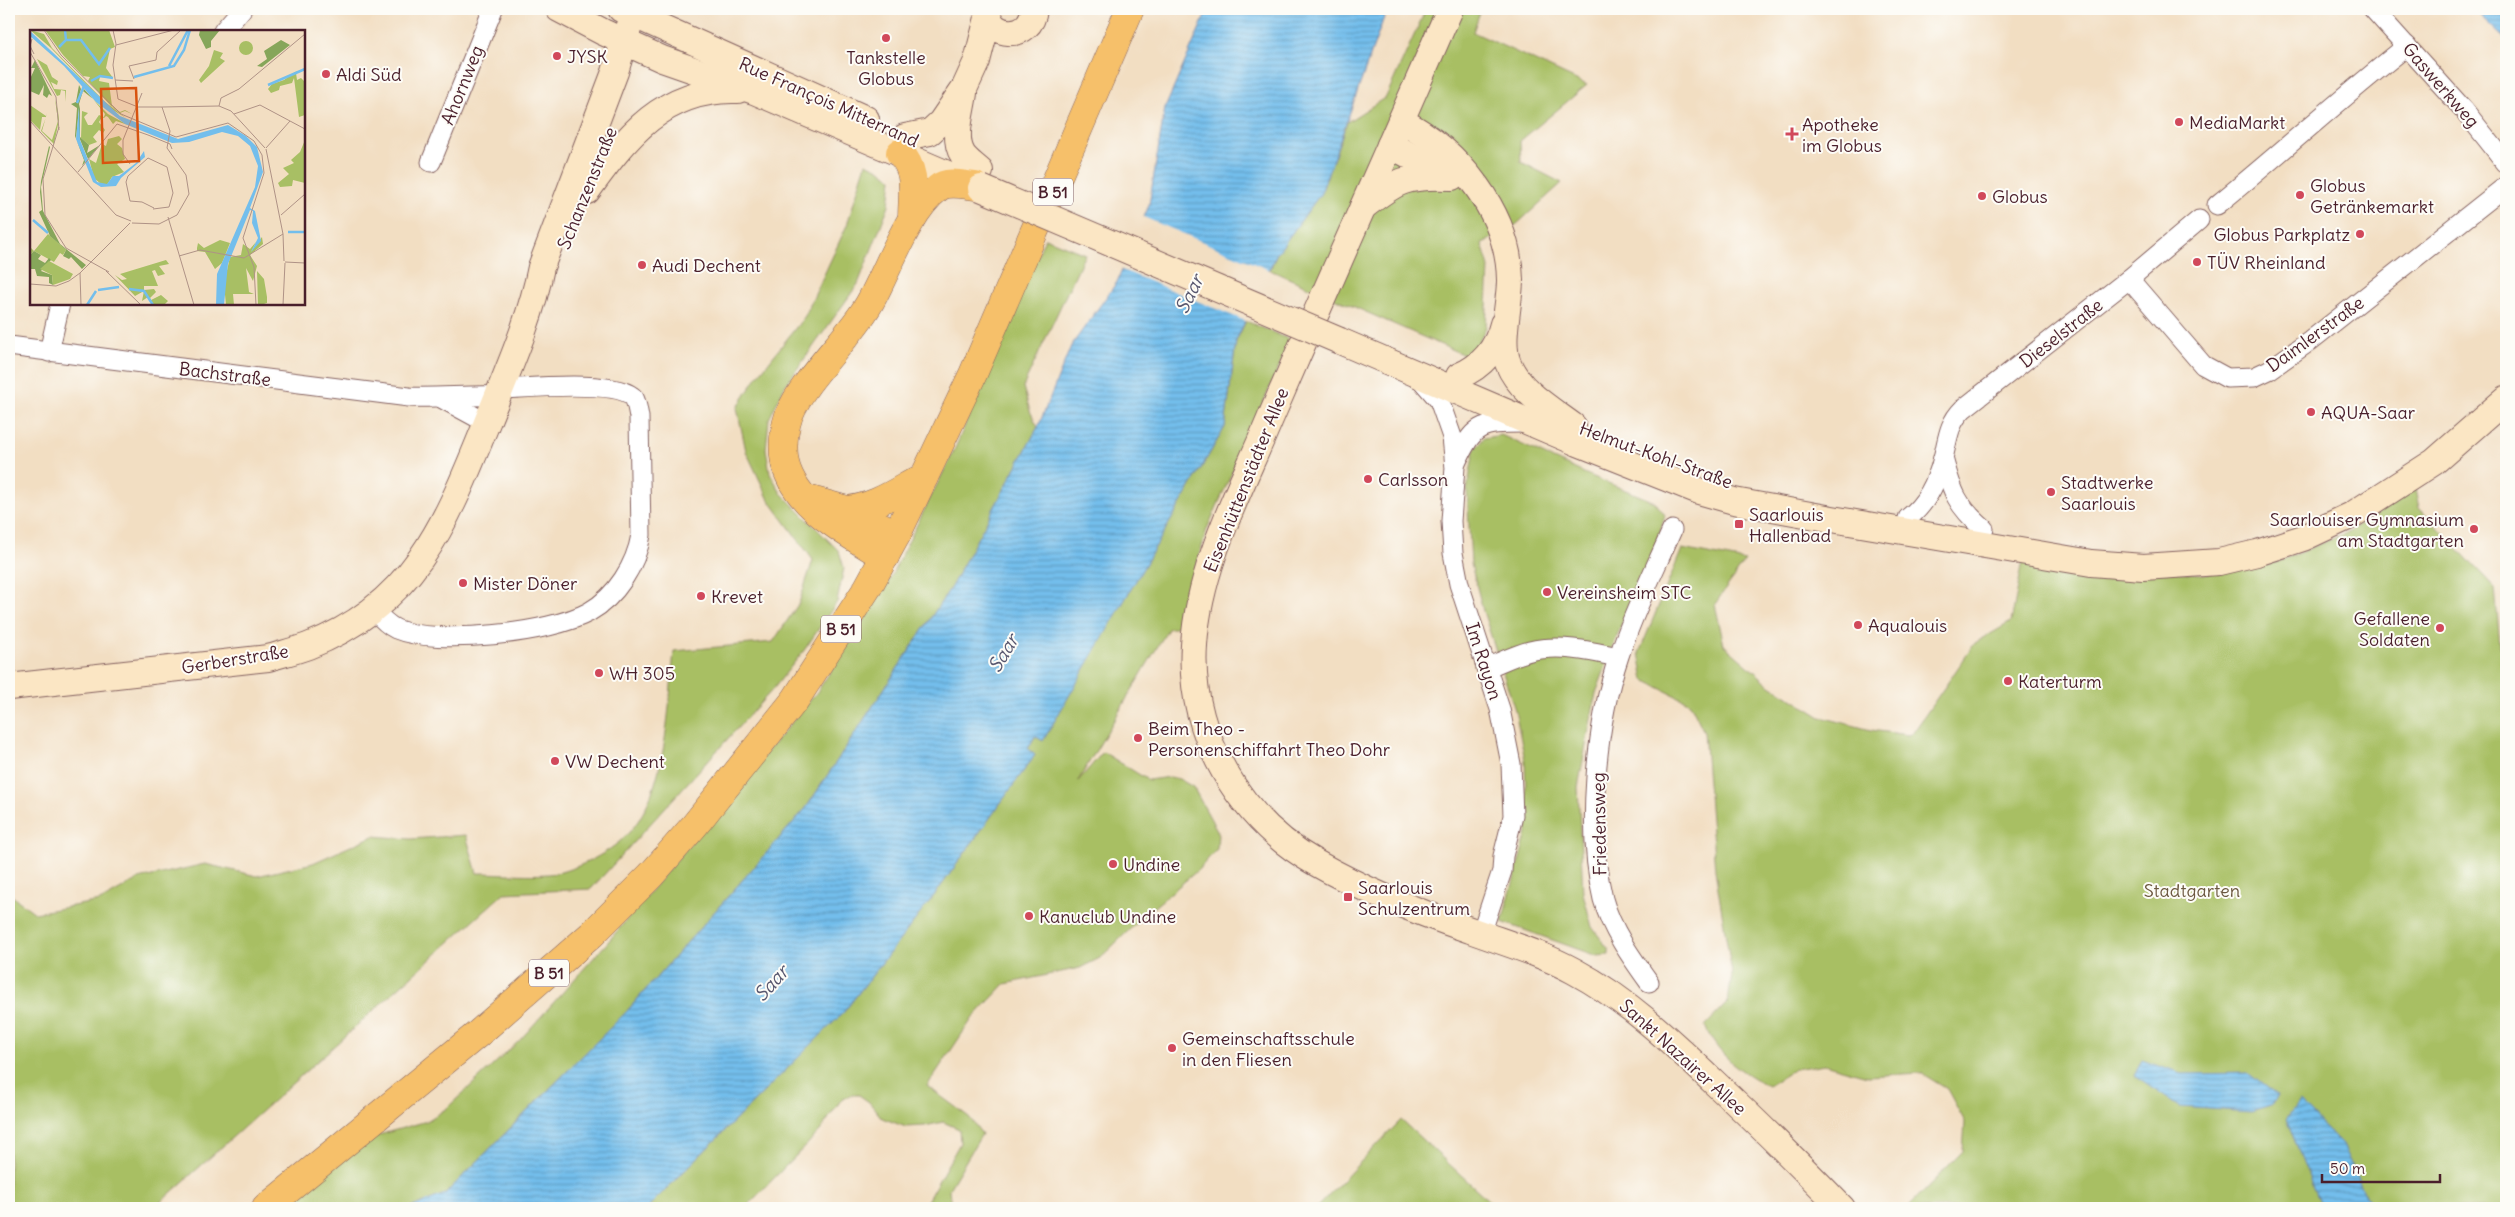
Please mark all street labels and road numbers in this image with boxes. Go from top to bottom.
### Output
street label: Gaswerkweg [2398,38,2484,132]
street label: Ahornweg [436,42,488,128]
street label: Rue François Mitterrand [735,52,923,152]
street label: Schanzenstraße [552,123,622,253]
road number: B 51 [1033,178,1073,206]
street label: Daimlerstraße [2262,291,2368,377]
street label: Dieselstraße [2015,293,2107,373]
street label: Bachstraße [178,357,272,391]
street label: Eisenhüttenstädter Allee [1198,384,1294,576]
street label: Helmut-Kohl-Straße [1576,417,1736,493]
road number: B 51 [821,616,861,642]
street label: Im Rayon [1461,619,1507,703]
street label: Gerberstraße [180,639,290,679]
street label: Friedensweg [1587,772,1611,876]
road number: B 51 [529,960,569,986]
street label: Sankt Nazairer Allee [1615,994,1751,1120]

